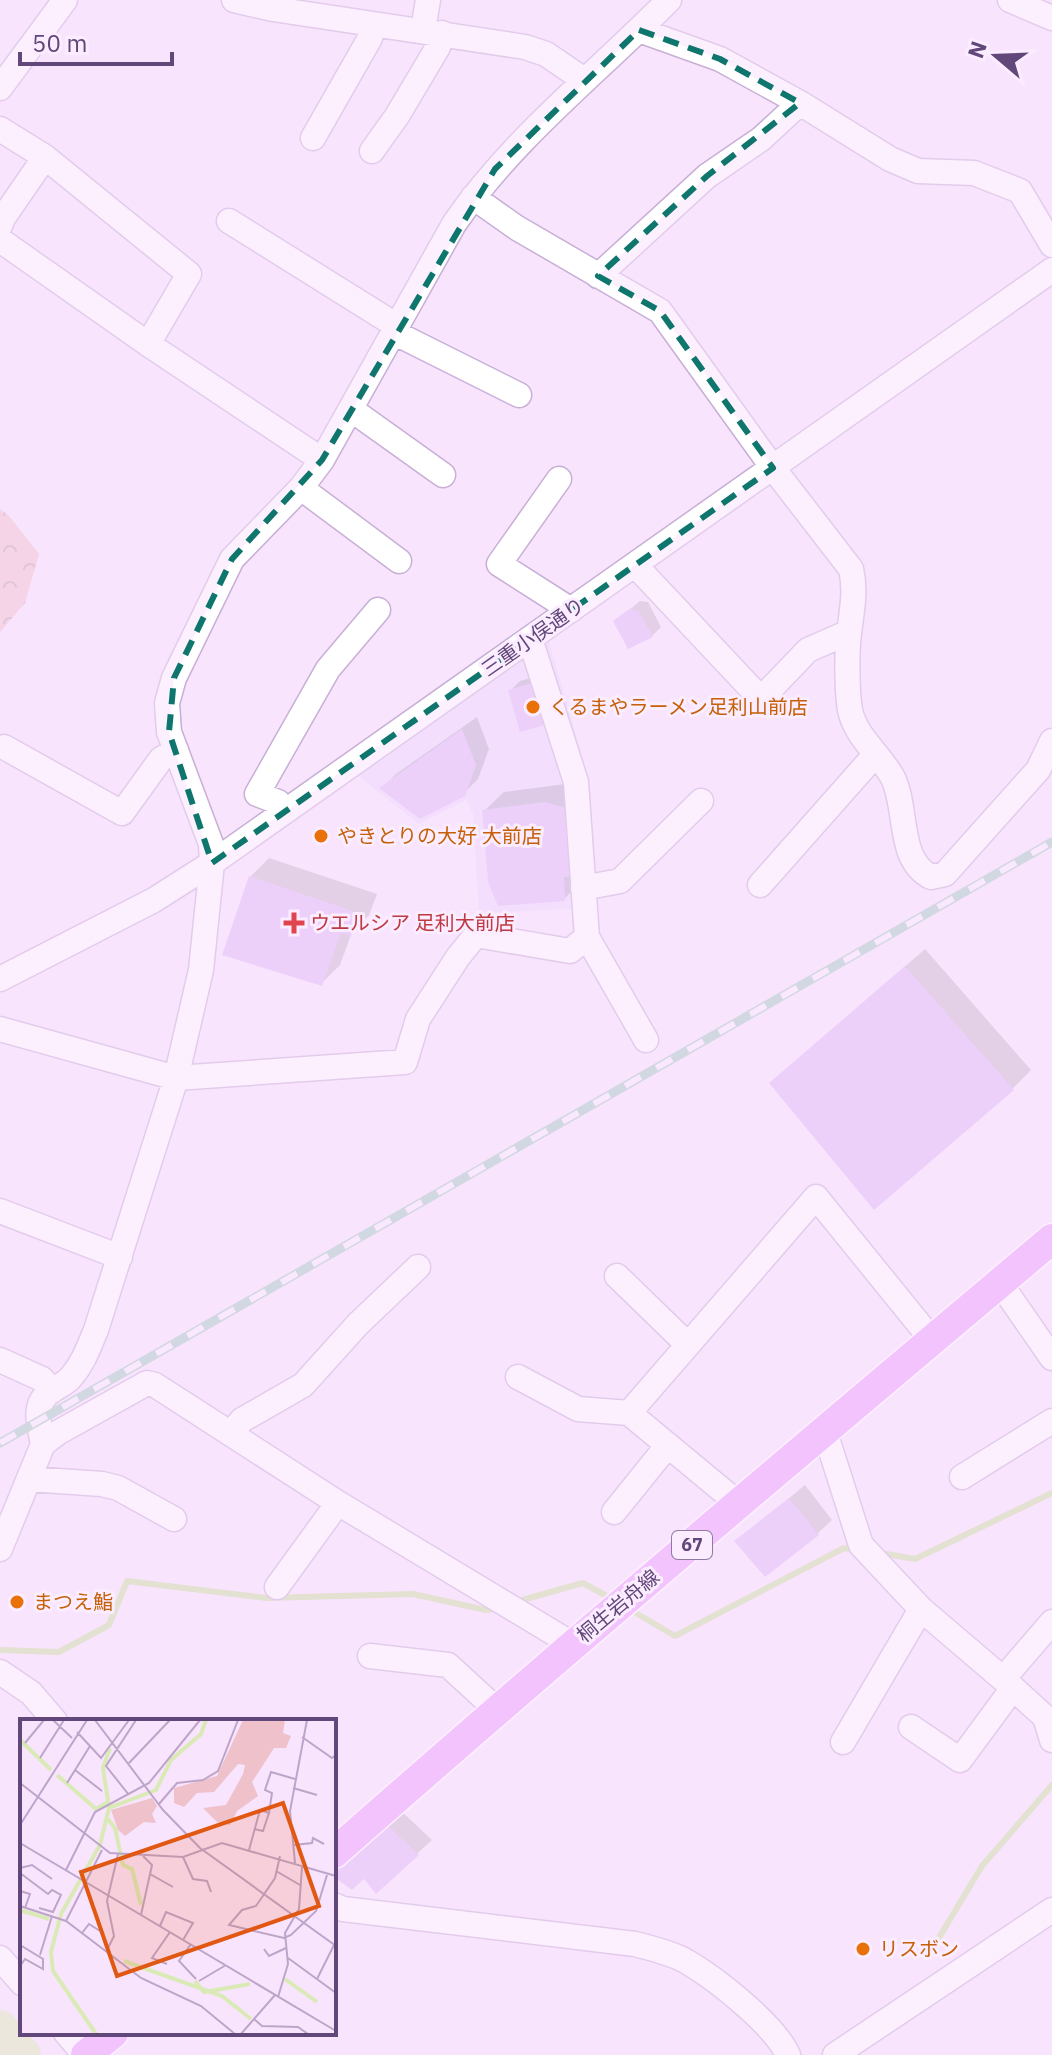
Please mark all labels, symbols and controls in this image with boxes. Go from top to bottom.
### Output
scale bar [20,16,172,66]
north arrow [956,16,1036,96]
text: 50 m [32,27,87,59]
text: N [960,37,993,62]
street label: 三重小俣通り [476,591,590,682]
place label: くるまやラーメン足利山前店 [549,693,808,720]
marker: くるまやラーメン足利山前店 [524,698,542,716]
place label: やきとりの大好 大前店 [337,822,542,849]
marker: やきとりの大好 大前店 [312,827,330,845]
place label: ウエルシア 足利大前店 [310,909,515,936]
marker: ウエルシア 足利大前店 [285,914,303,932]
road number: 67 [672,1531,712,1559]
street label: 桐生岩舟線 [571,1563,665,1648]
place label: まつえ鮨 [33,1588,113,1615]
marker: まつえ鮨 [8,1593,26,1611]
inset map [20,1719,336,2035]
place label: リスボン [879,1935,959,1962]
marker: リスボン [854,1940,872,1958]

